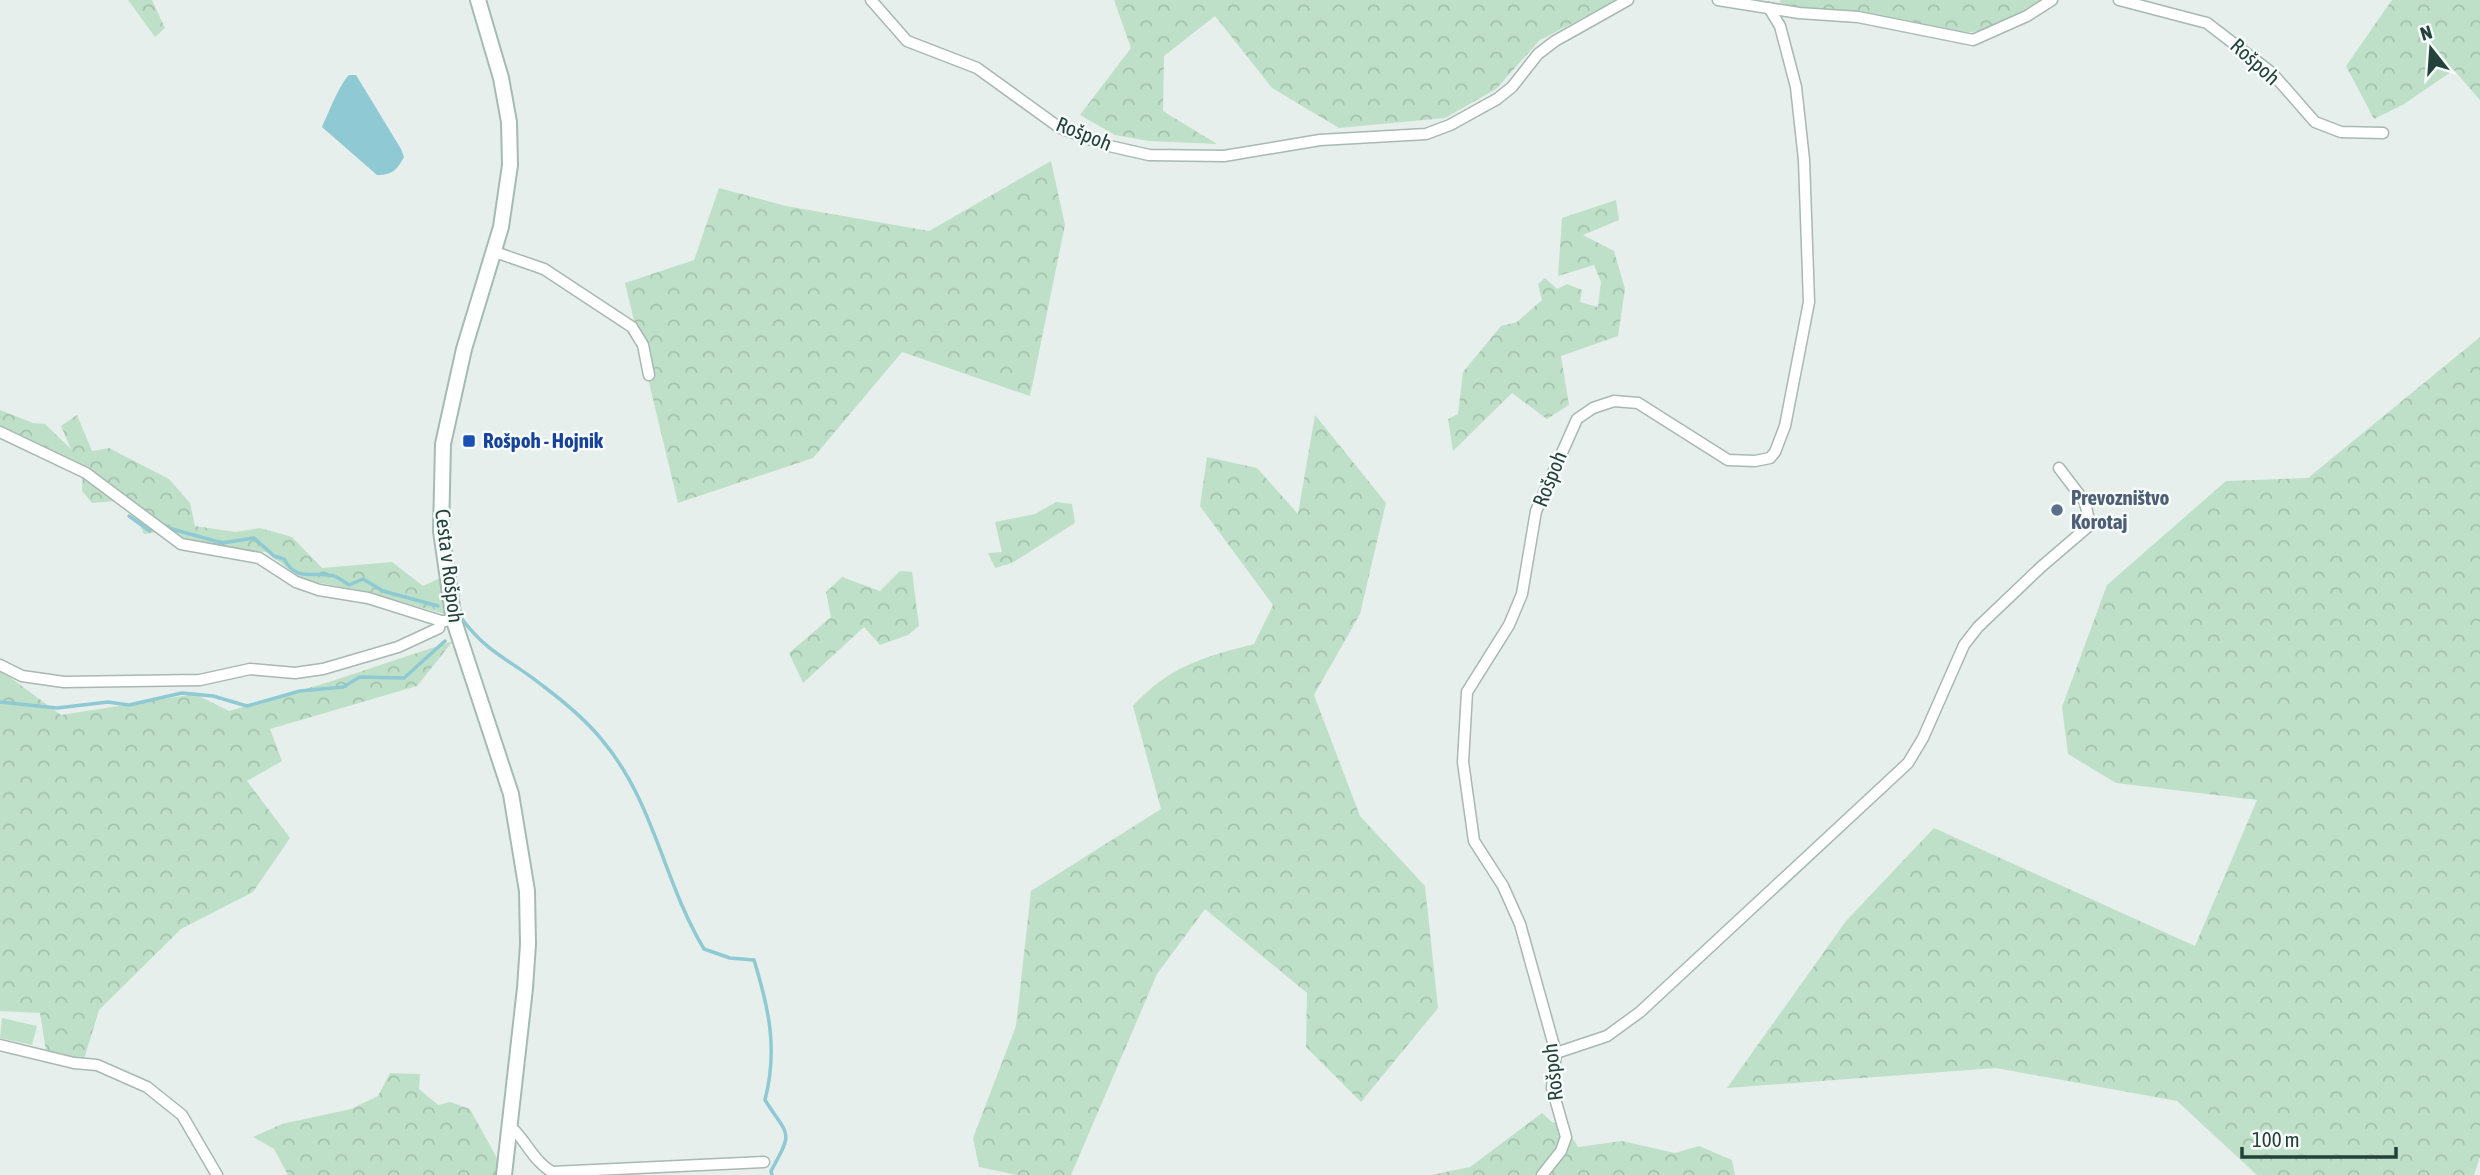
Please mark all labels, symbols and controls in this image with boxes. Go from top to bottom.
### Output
north arrow [2396,14,2466,84]
text: N [2417,21,2435,45]
street label: Rošpoh [2226,33,2285,90]
street label: Rošpoh [1053,111,1116,155]
place label: Rošpoh - Hojnik [483,428,604,452]
marker: Rošpoh - Hojnik [461,433,477,449]
street label: Rošpoh [1527,447,1571,510]
place label: Prevozništvo Korotaj [2071,485,2169,533]
marker: Prevozništvo Korotaj [2049,502,2065,518]
street label: Cesta v Rošpoh [431,508,469,624]
street label: Rošpoh [1537,1042,1567,1102]
scale bar [2242,1116,2396,1160]
text: 100 m [2252,1127,2300,1151]

